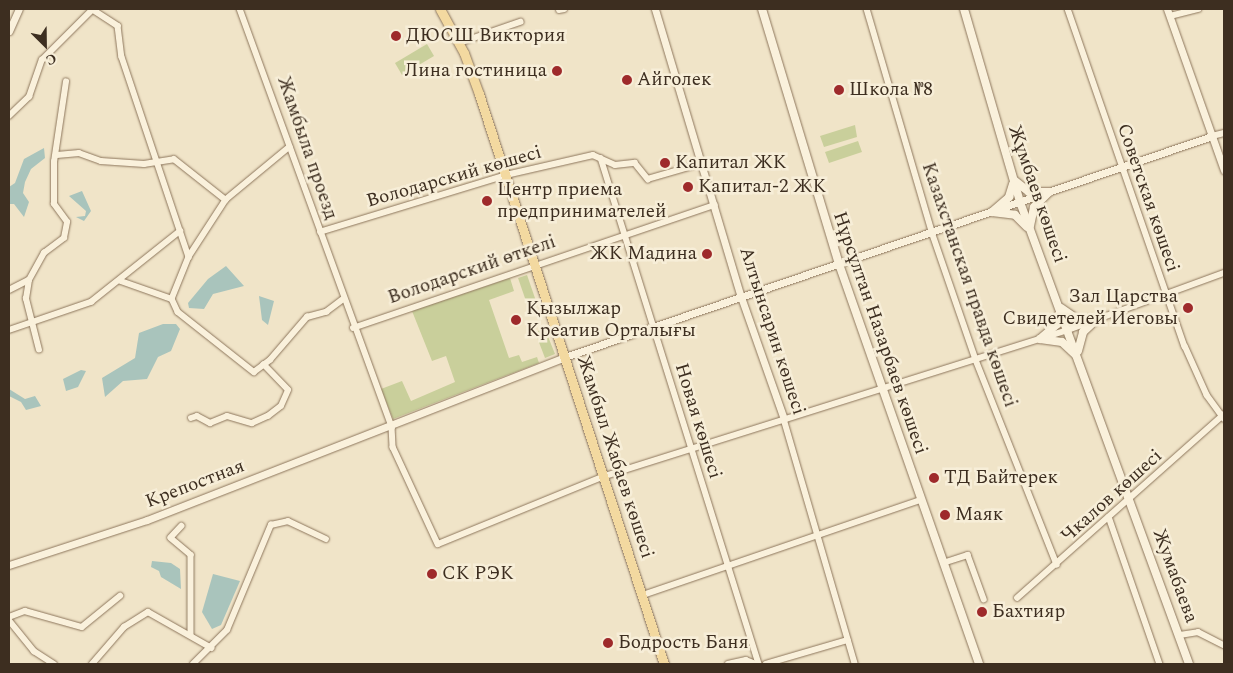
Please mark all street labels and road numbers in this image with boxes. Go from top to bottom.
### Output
street label: Жамбыла проезд [272,73,342,223]
street label: Советская көшесі [1112,121,1184,275]
street label: Жұмбаев көшесі [1003,122,1071,266]
street label: Володарский көшесі [364,141,544,213]
street label: Казахстанская правда көшесі [916,160,1022,410]
street label: Нұрсұлтан Назарбаев көшесі [828,209,932,457]
street label: Володарский өткелі [385,231,559,309]
street label: Алтынсарин көшесі [734,244,810,418]
street label: Жамбыл Жабаев көшесі [571,353,659,561]
street label: Новая көшесі [670,360,726,482]
street label: Чкалов көшесі [1057,445,1167,547]
street label: Крепостная [142,455,248,513]
street label: Жумабаева [1147,526,1203,626]

